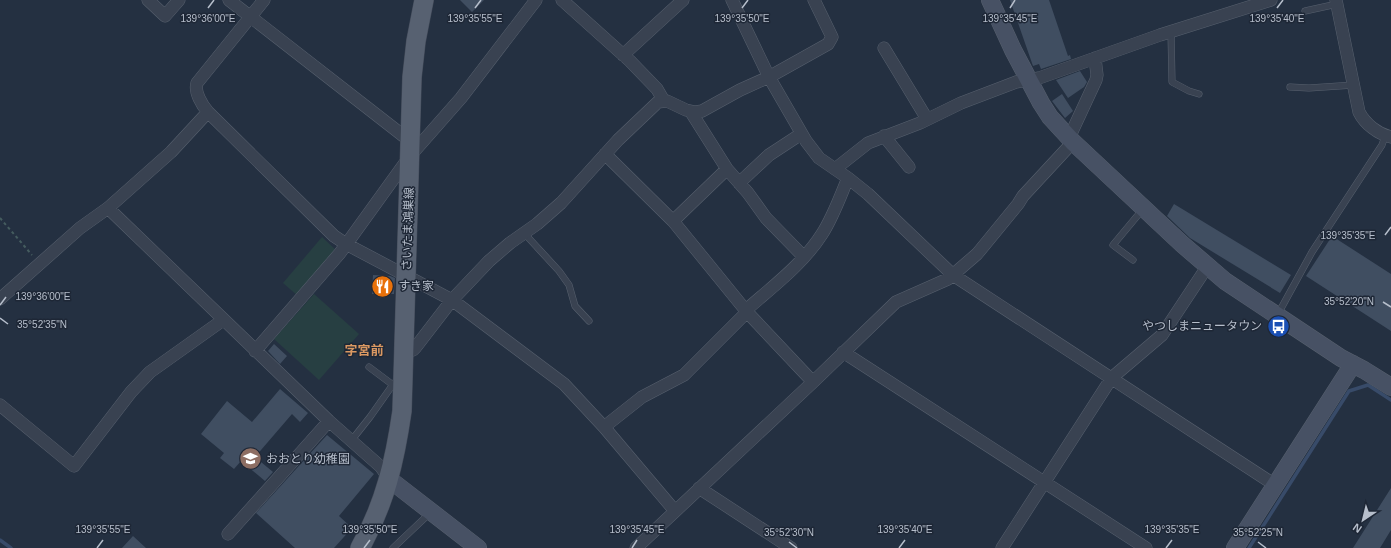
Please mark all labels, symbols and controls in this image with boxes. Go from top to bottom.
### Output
text: 139°36'00"E [180,13,236,24]
text: 139°35'55"E [447,13,503,24]
text: 139°35'50"E [714,13,770,24]
text: 139°35'45"E [982,13,1038,24]
text: 139°35'40"E [1249,13,1305,24]
street label: さいたま鴻巣線 [400,187,416,271]
text: 139°35'35"E [1320,230,1376,241]
restaurant icon: すき家 [370,273,396,299]
place label: すき家 [398,279,434,293]
text: 139°36'00"E [15,291,71,302]
text: 35°52'20"N [1324,296,1374,307]
bus stop icon: やつしまニュータウン [1265,313,1291,339]
text: 35°52'35"N [17,319,67,330]
place label: やつしまニュータウン [1142,319,1262,333]
district label: 字宮前 [344,343,384,358]
school or university icon: おおとり幼稚園 [237,446,263,472]
place label: おおとり幼稚園 [266,452,350,466]
north arrow [1343,500,1383,540]
text: N [1351,521,1364,535]
text: 139°35'55"E [75,524,131,535]
text: 139°35'50"E [342,524,398,535]
text: 139°35'45"E [609,524,665,535]
text: 139°35'40"E [877,524,933,535]
text: 139°35'35"E [1144,524,1200,535]
text: 35°52'30"N [764,527,814,538]
text: 35°52'25"N [1233,527,1283,538]

